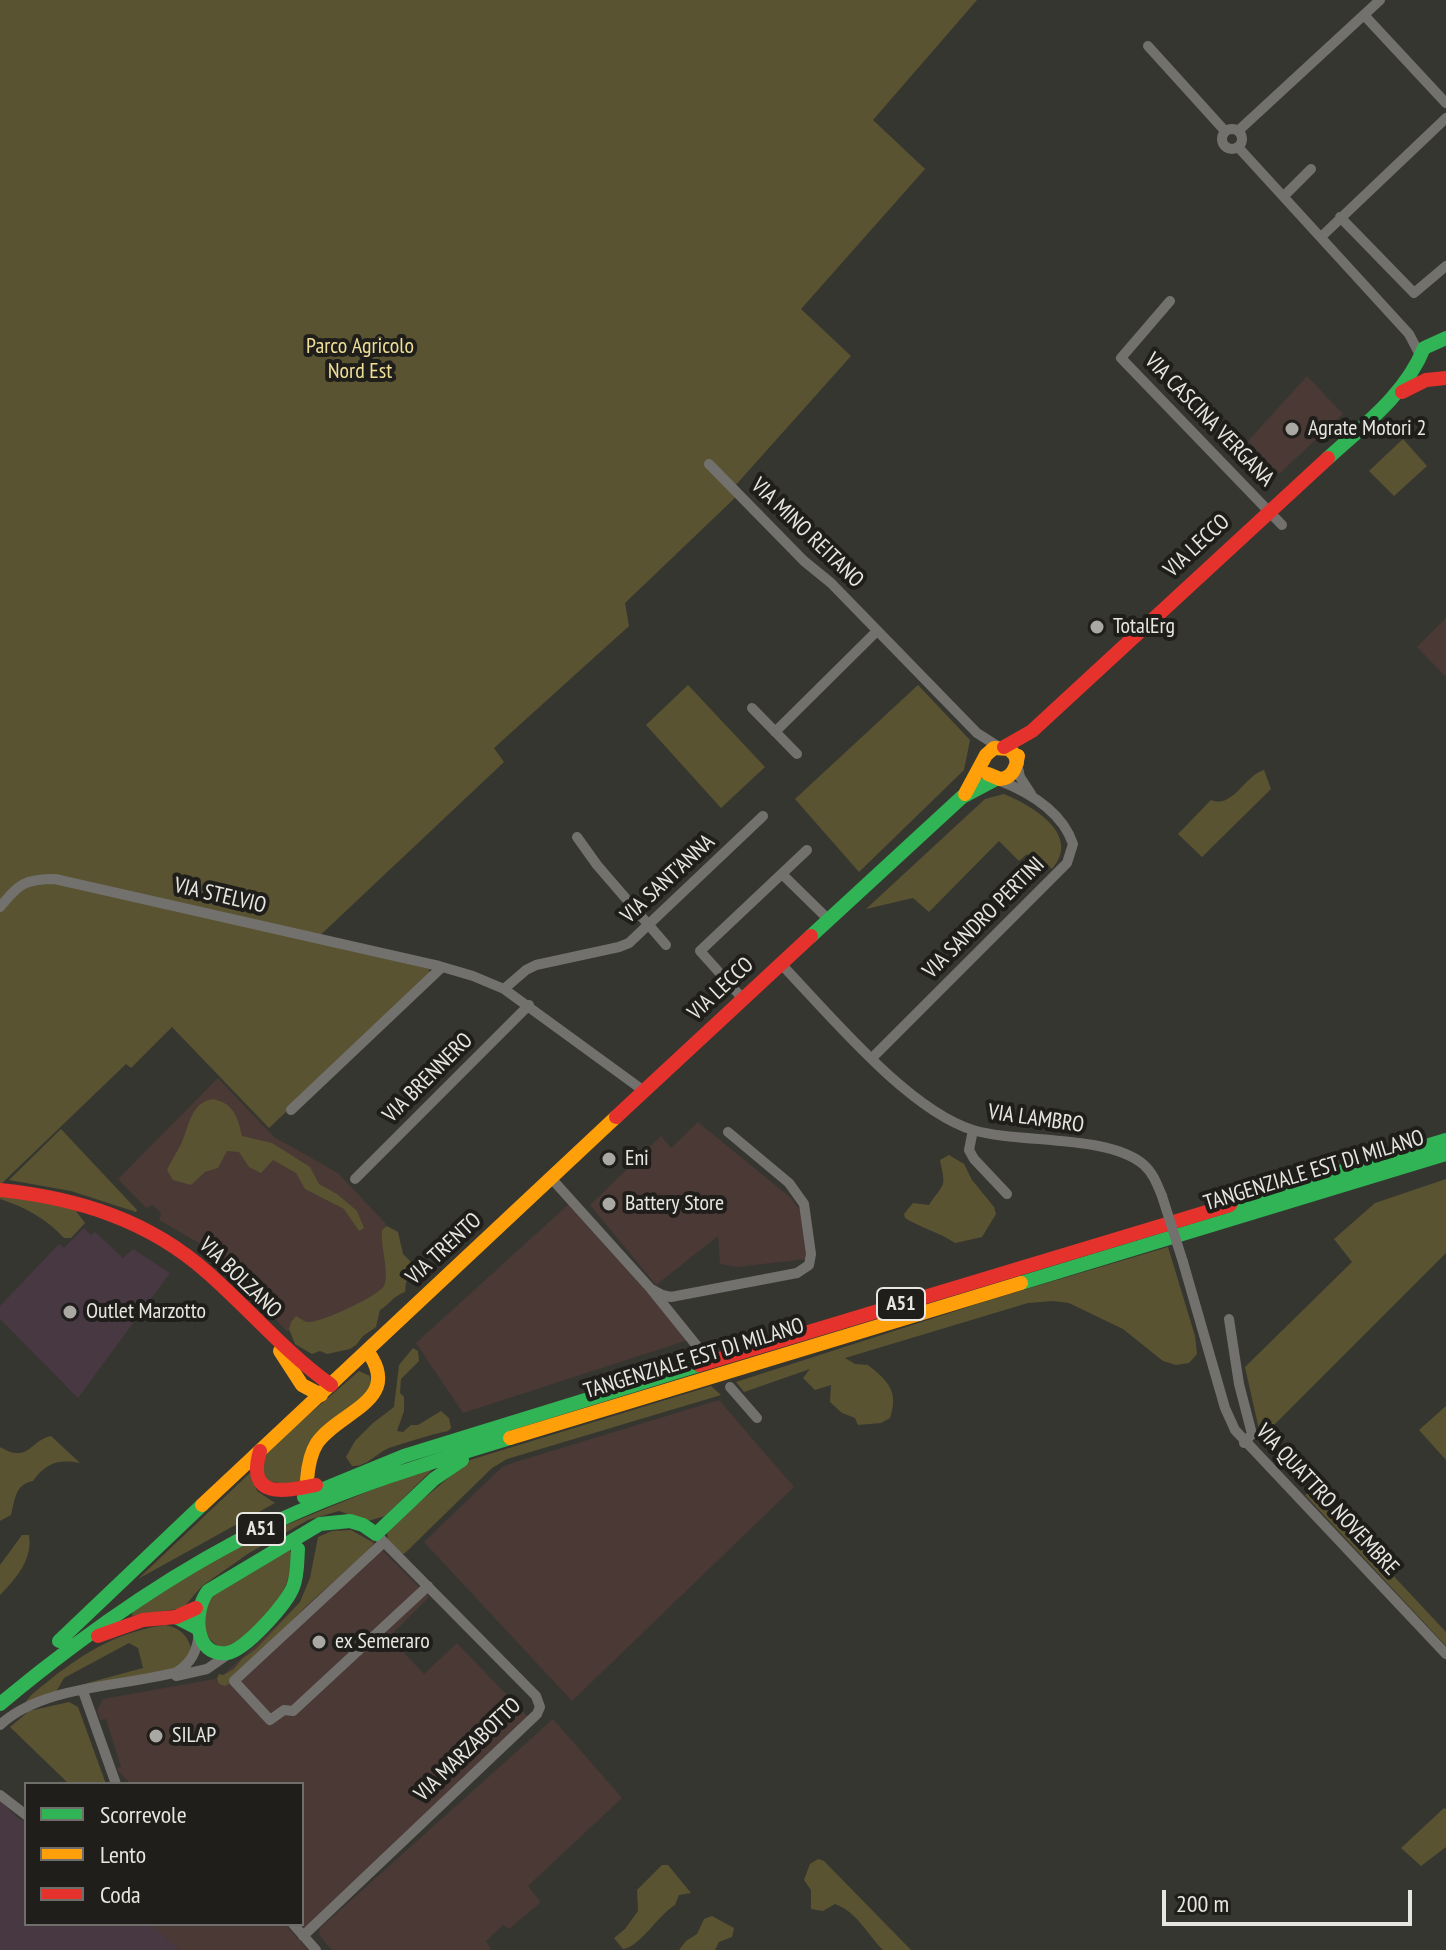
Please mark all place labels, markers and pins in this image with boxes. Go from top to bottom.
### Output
place label: Agrate Motori 2 [1308,416,1426,442]
marker: Agrate Motori 2 [1283,420,1301,438]
place label: TotalErg [1113,614,1175,640]
marker: TotalErg [1088,618,1106,636]
place label: Eni [625,1146,649,1172]
marker: Eni [600,1150,618,1168]
place label: Battery Store [625,1191,724,1217]
marker: Battery Store [600,1195,618,1213]
place label: Outlet Marzotto [86,1299,206,1325]
marker: Outlet Marzotto [61,1303,79,1321]
place label: ex Semeraro [335,1629,430,1655]
marker: ex Semeraro [310,1633,328,1651]
place label: SILAP [172,1723,216,1749]
marker: SILAP [147,1727,165,1745]

